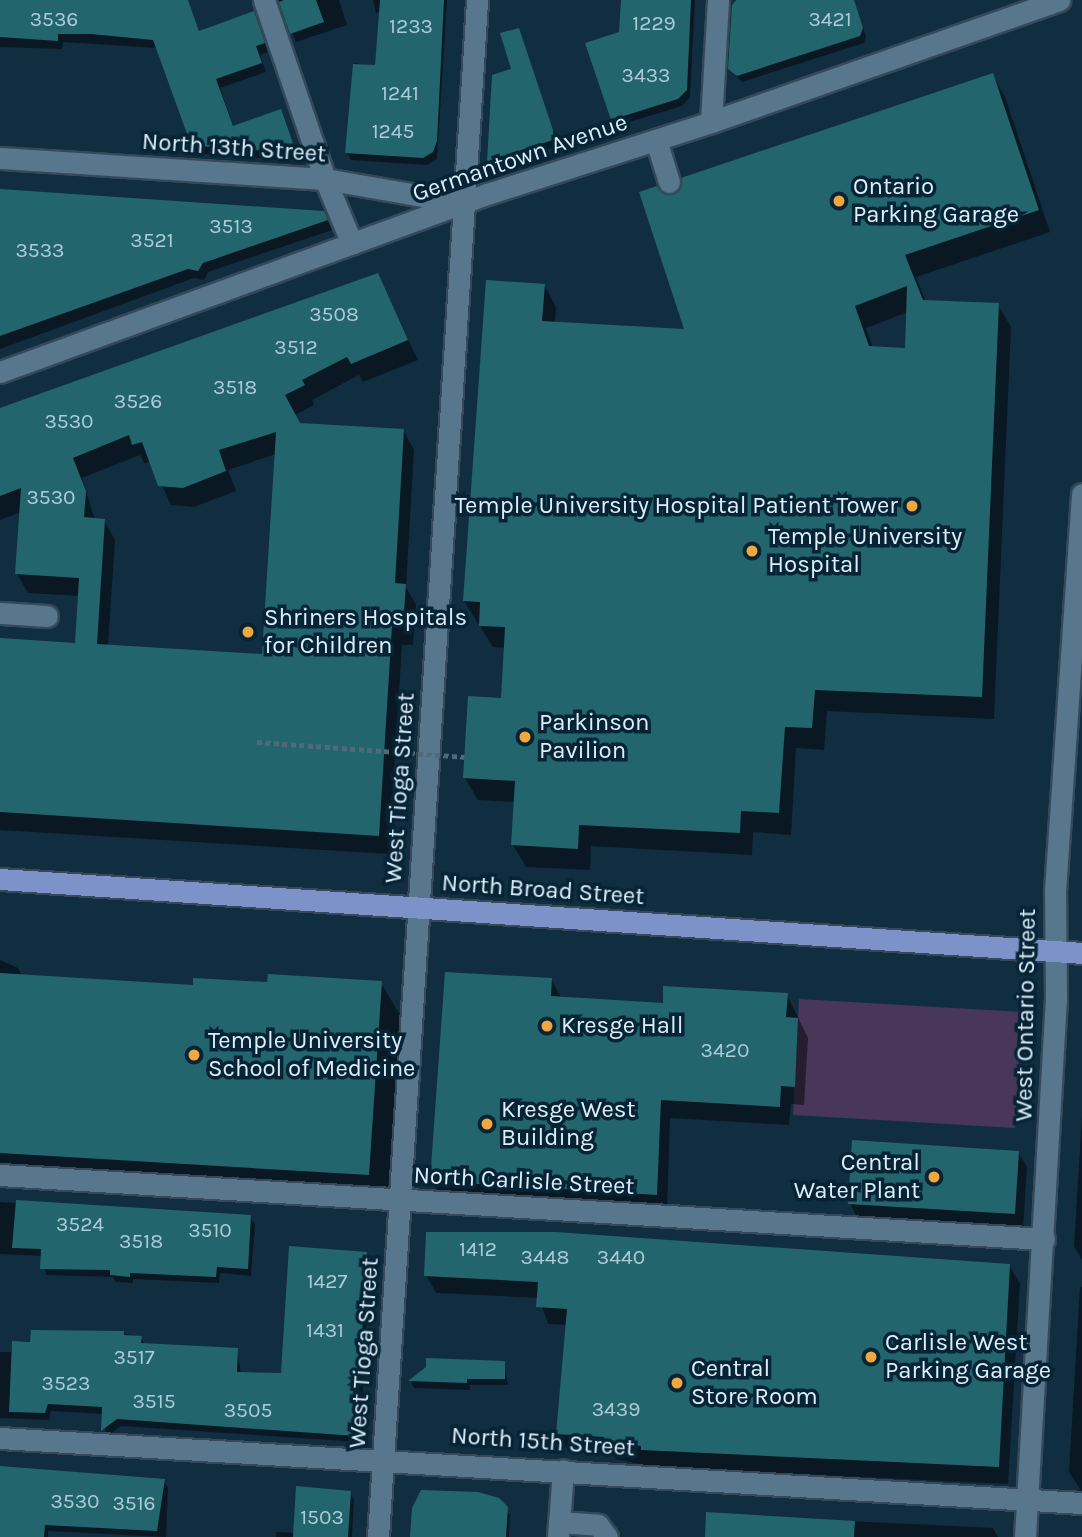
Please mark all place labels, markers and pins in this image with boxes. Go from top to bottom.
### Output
place label: Ontario Parking Garage [853,173,1019,229]
marker: Ontario Parking Garage [831,193,847,209]
place label: Temple University Hospital Patient Tower [455,492,898,520]
marker: Temple University Hospital Patient Tower [904,498,920,514]
place label: Temple University Hospital [768,523,962,579]
marker: Temple University Hospital [742,541,762,561]
place label: Shriners Hospitals for Children [264,604,467,660]
marker: Shriners Hospitals for Children [238,622,258,642]
place label: Parkinson Pavilion [539,709,650,765]
marker: Parkinson Pavilion [517,729,533,745]
place label: Kresge Hall [561,1012,683,1040]
marker: Kresge Hall [539,1018,555,1034]
place label: Temple University School of Medicine [208,1027,415,1083]
marker: Temple University School of Medicine [186,1047,202,1063]
place label: Kresge West Building [501,1096,635,1152]
marker: Kresge West Building [479,1116,495,1132]
place label: Central Water Plant [794,1149,920,1205]
marker: Central Water Plant [926,1169,942,1185]
place label: Carlisle West Parking Garage [885,1329,1051,1385]
marker: Carlisle West Parking Garage [863,1349,879,1365]
place label: Central Store Room [691,1355,818,1411]
marker: Central Store Room [669,1375,685,1391]

